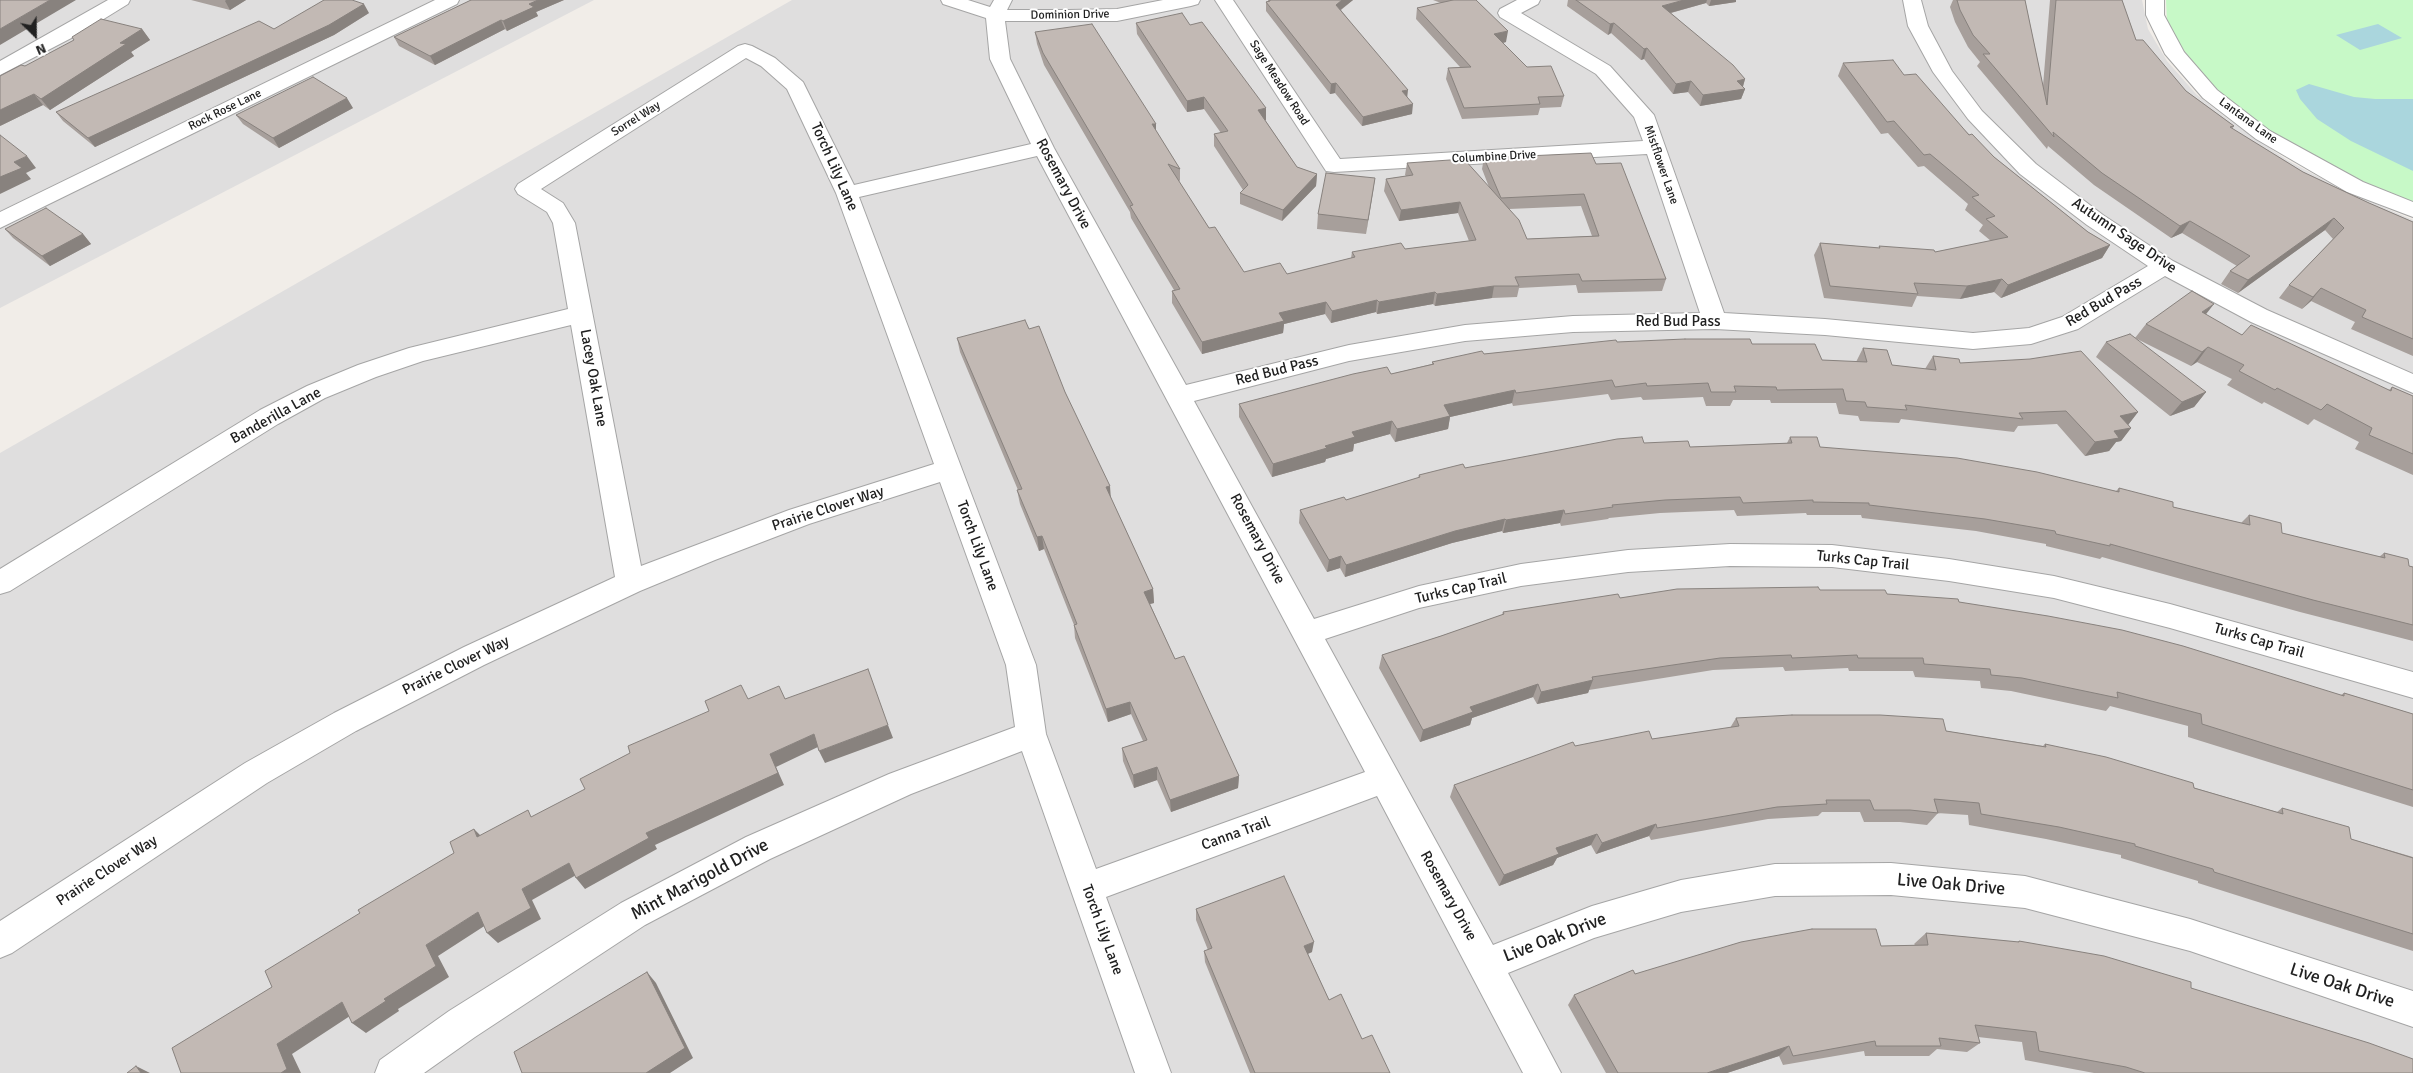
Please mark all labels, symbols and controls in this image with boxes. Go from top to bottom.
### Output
street label: Dominion Drive [1030,7,1110,23]
north arrow [10,10,60,60]
street label: Sage Meadow Road [1246,38,1312,128]
text: N [33,40,49,59]
street label: Rock Rose Lane [186,86,264,134]
street label: Lantana Lane [2216,95,2280,147]
street label: Sorrel Way [609,98,663,140]
street label: Torch Lily Lane [806,120,862,214]
street label: Mistflower Lane [1641,124,1681,206]
street label: Rosemary Drive [1032,136,1094,232]
street label: Columbine Drive [1451,148,1537,166]
street label: Autumn Sage Drive [2068,194,2180,278]
street label: Red Bud Pass [2063,273,2145,331]
street label: Red Bud Pass [1635,313,1721,331]
street label: Lacey Oak Lane [576,328,610,428]
street label: Red Bud Pass [1234,352,1320,390]
street label: Banderilla Lane [228,384,324,448]
street label: Prairie Clover Way [770,482,886,536]
street label: Rosemary Drive [1226,491,1288,587]
street label: Torch Lily Lane [952,498,1002,594]
street label: Turks Cap Trail [1816,547,1910,575]
street label: Turks Cap Trail [1414,570,1508,608]
street label: Turks Cap Trail [2212,620,2306,662]
street label: Prairie Clover Way [400,632,512,700]
street label: Canna Trail [1199,813,1273,855]
street label: Prairie Clover Way [53,832,161,910]
street label: Mint Marigold Drive [627,835,773,925]
street label: Rosemary Drive [1416,848,1480,944]
street label: Live Oak Drive [1896,870,2006,900]
street label: Torch Lily Lane [1077,882,1127,978]
street label: Live Oak Drive [1500,908,1610,968]
street label: Live Oak Drive [2287,959,2397,1013]

